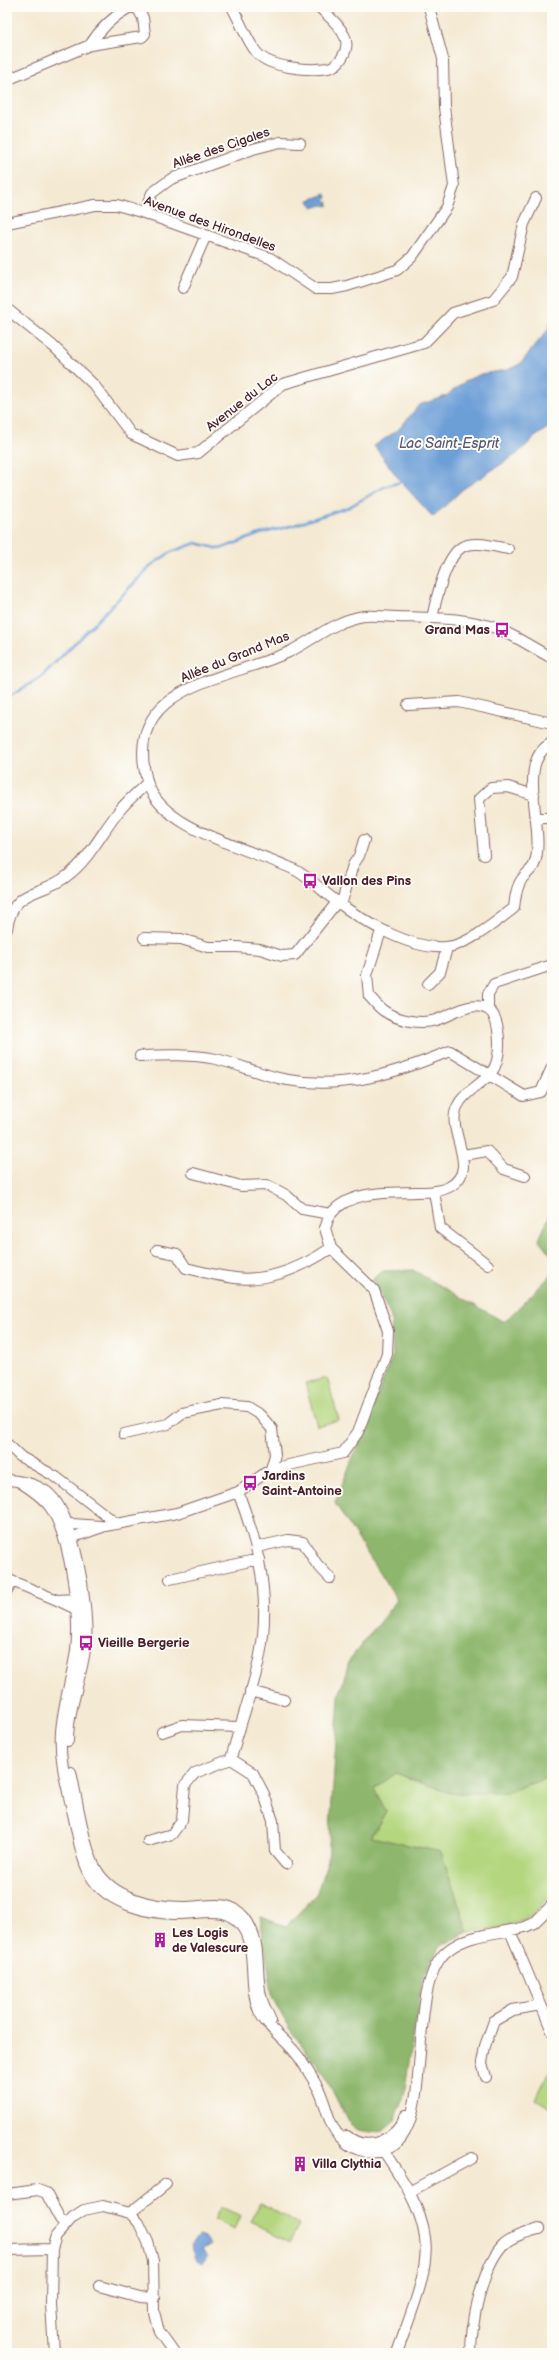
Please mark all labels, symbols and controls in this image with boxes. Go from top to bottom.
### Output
street label: Allée des Cigales [170,124,272,172]
street label: Avenue des Hirondelles [142,193,279,255]
street label: Avenue du Lac [203,369,281,435]
water label: Lac Saint-Esprit [399,435,500,452]
bus stop icon: Grand Mas [493,621,511,639]
place label: Grand Mas [425,622,490,638]
street label: Allée du Grand Mas [178,628,292,686]
bus stop icon: Vallon des Pins [301,872,319,890]
place label: Vallon des Pins [322,873,411,889]
place label: Jardins Saint-Antoine [262,1468,342,1499]
bus stop icon: Jardins Saint-Antoine [241,1474,259,1492]
bus stop icon: Vieille Bergerie [77,1634,95,1652]
place label: Vieille Bergerie [98,1635,190,1651]
place label: Les Logis de Valescure [172,1925,249,1956]
building icon: Les Logis de Valescure [151,1931,169,1949]
building icon: Villa Clythia [291,2155,309,2173]
place label: Villa Clythia [312,2156,381,2172]

